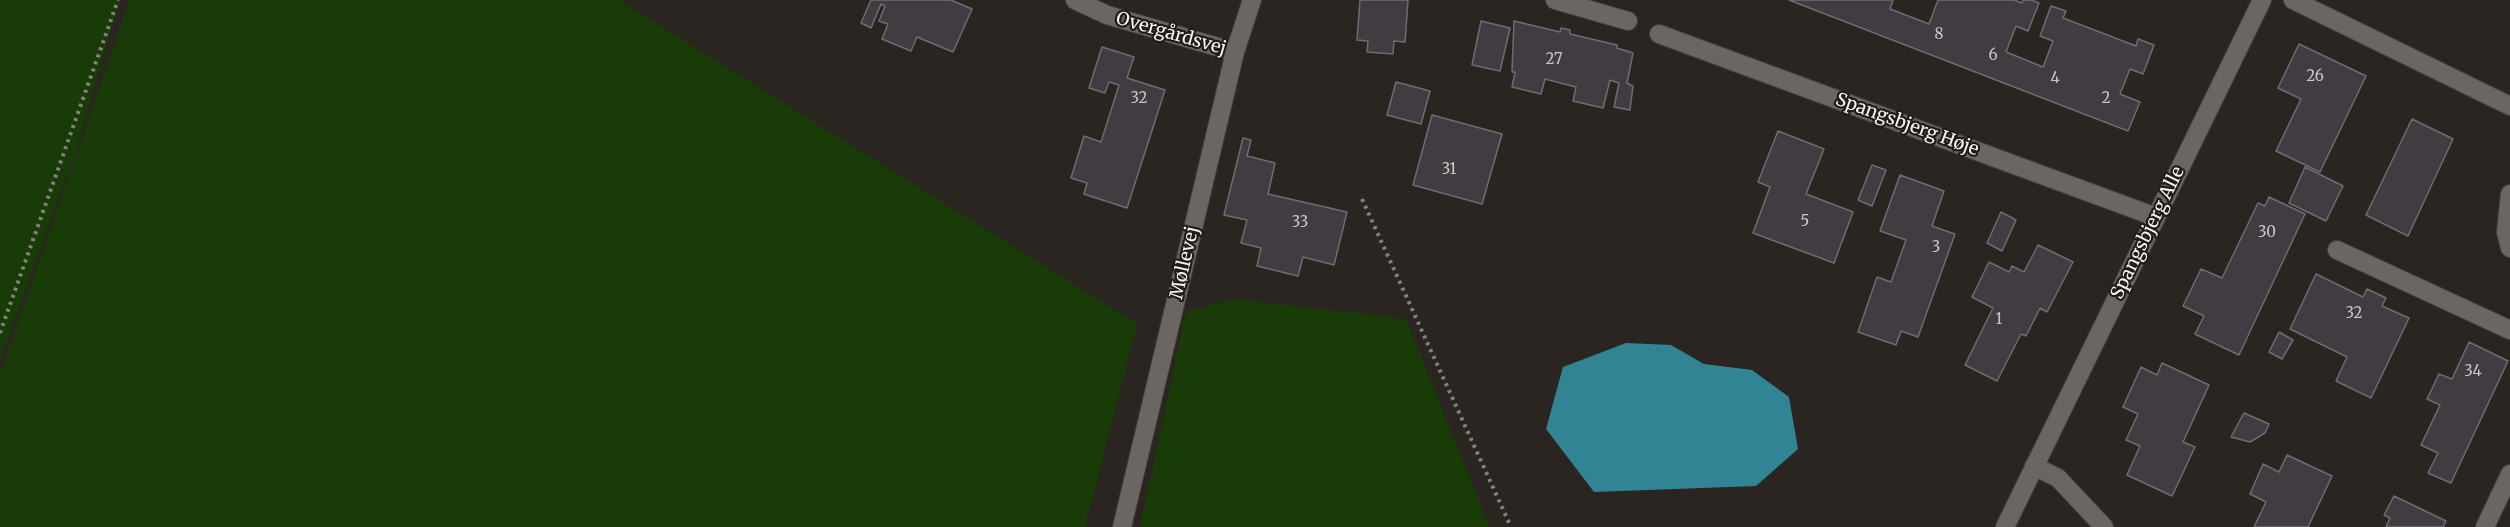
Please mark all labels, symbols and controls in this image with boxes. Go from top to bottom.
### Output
street label: Overgårdsvej [1114,8,1228,60]
house number: 8 [1935,26,1943,44]
house number: 6 [1988,47,1998,65]
house number: 27 [1546,51,1562,69]
house number: 26 [2306,68,2324,86]
house number: 4 [2050,70,2060,88]
street label: Spangsbjerg Høje [1833,89,1981,161]
house number: 32 [1130,90,1148,108]
house number: 2 [2102,90,2110,108]
house number: 31 [1442,161,1456,179]
street label: Spangsbjerg Alle [2107,163,2189,303]
house number: 5 [1801,213,1809,231]
house number: 33 [1292,214,1308,232]
house number: 30 [2258,224,2276,242]
street label: Møllevej [1166,225,1204,301]
house number: 3 [1932,239,1940,257]
house number: 32 [2345,305,2363,323]
house number: 1 [1996,311,2002,329]
house number: 34 [2464,363,2482,381]

